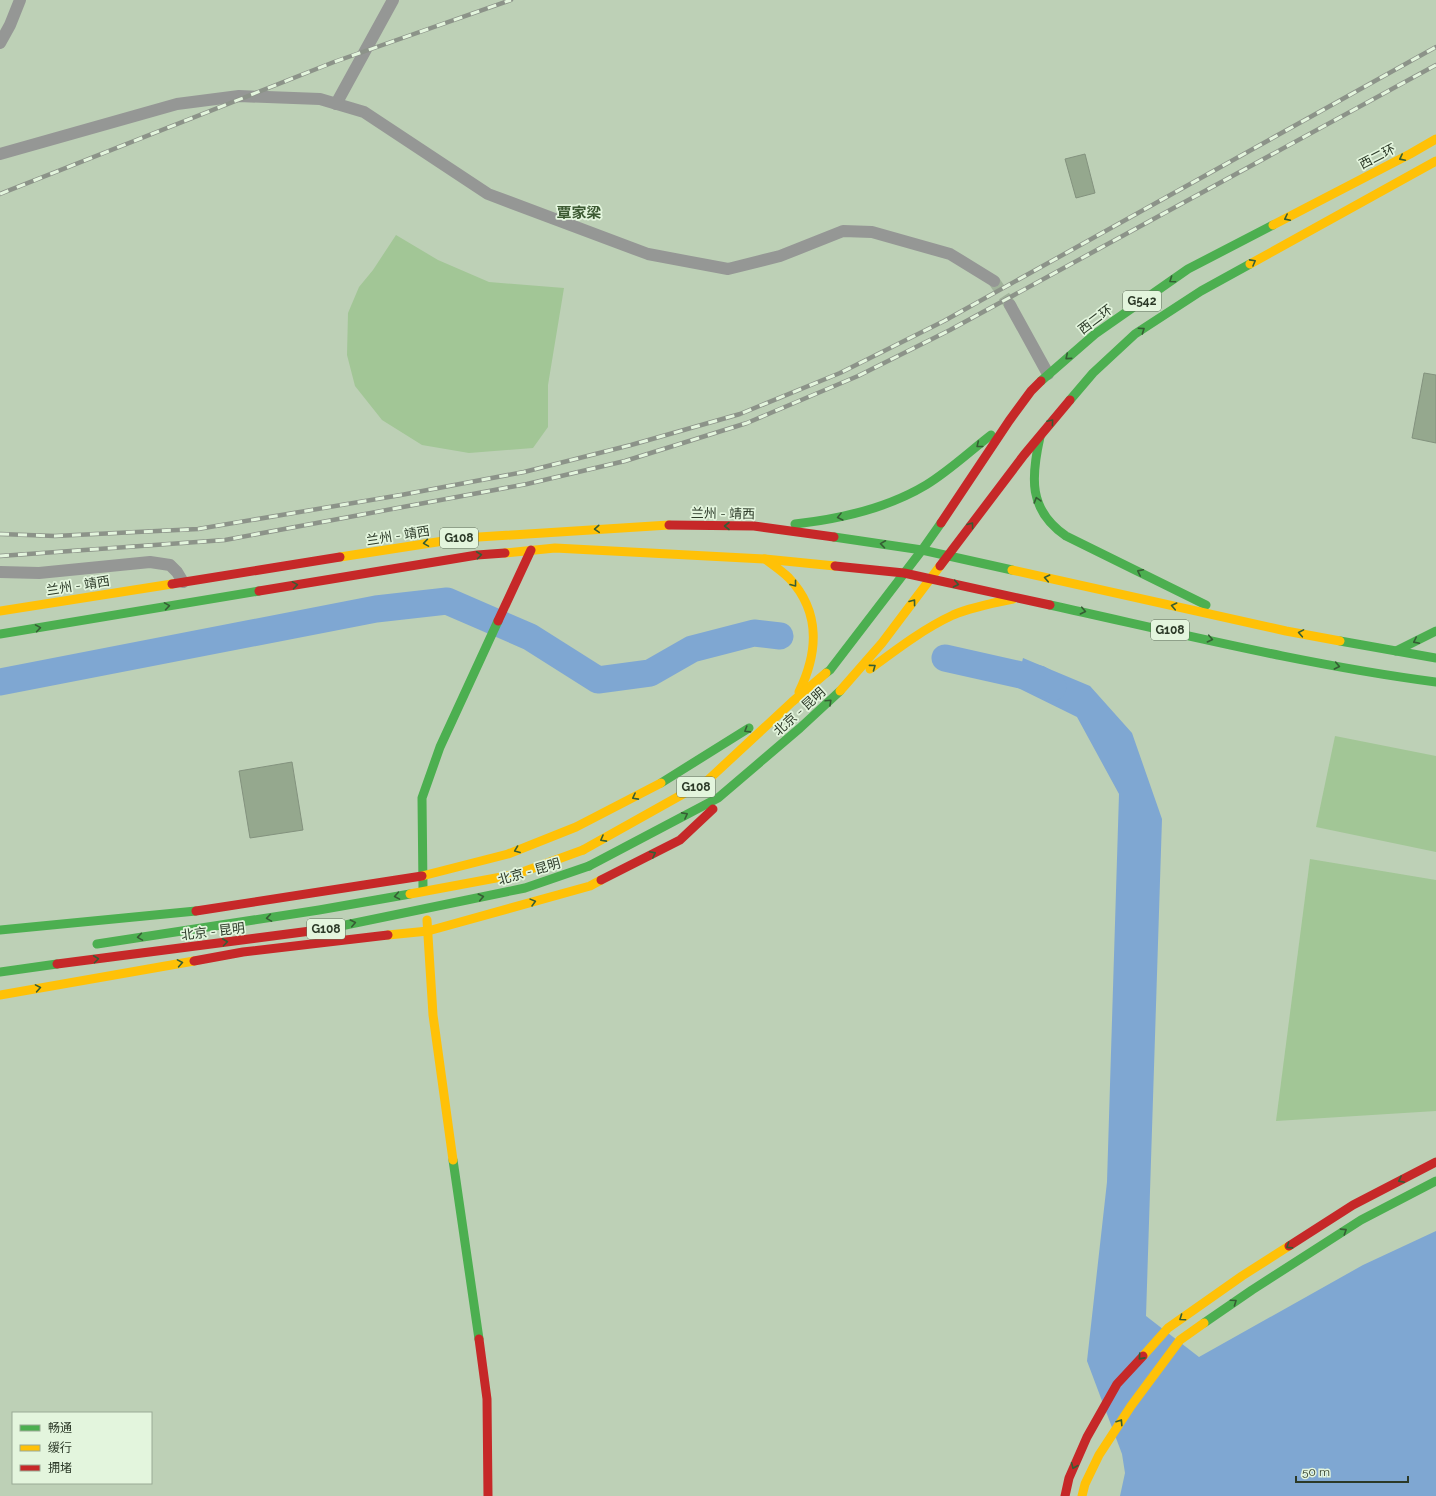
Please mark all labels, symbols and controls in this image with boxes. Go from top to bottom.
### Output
street label: 西二环 [1356,141,1398,172]
one-way arrow [1399,154,1406,161]
district label: 覃家梁 [556,204,602,222]
one-way arrow [1283,213,1291,221]
one-way arrow [1249,259,1256,267]
one-way arrow [1170,275,1177,282]
road number: G542 [1123,291,1161,311]
street label: 西二环 [1075,302,1115,337]
one-way arrow [1138,327,1145,335]
one-way arrow [1065,352,1073,359]
one-way arrow [1047,420,1054,427]
one-way arrow [976,440,983,447]
one-way arrow [1033,496,1042,503]
street label: 兰州 - 靖西 [691,505,755,522]
one-way arrow [837,512,844,521]
one-way arrow [724,521,730,530]
one-way arrow [966,522,973,529]
street label: 兰州 - 靖西 [365,523,431,548]
one-way arrow [594,525,600,534]
road number: G108 [440,528,478,548]
one-way arrow [422,539,429,547]
one-way arrow [880,540,886,549]
one-way arrow [475,551,482,560]
one-way arrow [1137,569,1144,577]
street label: 兰州 - 靖西 [45,573,111,598]
one-way arrow [1044,574,1050,582]
one-way arrow [789,580,796,587]
one-way arrow [953,580,959,588]
one-way arrow [292,581,298,590]
one-way arrow [908,600,915,607]
one-way arrow [164,602,170,611]
one-way arrow [1171,602,1177,610]
one-way arrow [1080,606,1086,614]
road number: G108 [1151,620,1189,640]
one-way arrow [35,624,42,632]
one-way arrow [1298,630,1304,638]
one-way arrow [1207,635,1213,643]
one-way arrow [1413,636,1420,644]
one-way arrow [1334,661,1340,670]
one-way arrow [869,664,876,672]
street label: 北京 - 昆明 [770,684,828,738]
one-way arrow [824,699,832,706]
one-way arrow [744,725,751,733]
road number: G108 [677,777,715,797]
one-way arrow [632,792,639,799]
one-way arrow [681,813,688,820]
one-way arrow [600,834,607,842]
one-way arrow [514,846,521,854]
one-way arrow [649,851,656,859]
street label: 北京 - 昆明 [496,855,562,888]
one-way arrow [394,891,400,900]
one-way arrow [478,894,484,902]
one-way arrow [529,898,536,907]
one-way arrow [265,913,272,922]
road number: G108 [307,919,345,939]
street label: 北京 - 昆明 [180,920,246,943]
one-way arrow [350,920,357,928]
one-way arrow [137,933,143,941]
one-way arrow [222,938,228,947]
one-way arrow [93,955,99,964]
one-way arrow [177,959,183,968]
one-way arrow [35,984,42,993]
one-way arrow [1398,1175,1406,1183]
one-way arrow [1339,1229,1346,1236]
one-way arrow [1286,1241,1293,1249]
one-way arrow [1230,1300,1237,1307]
one-way arrow [1179,1313,1186,1320]
one-way arrow [1139,1352,1146,1360]
legend [12,1412,152,1484]
one-way arrow [1115,1419,1123,1426]
text: 畅通 [48,1421,72,1435]
text: 缓行 [48,1441,72,1455]
scale bar [1296,1458,1408,1484]
text: 拥堵 [48,1461,72,1475]
one-way arrow [1071,1462,1079,1469]
text: 50 m [1302,1465,1330,1479]

